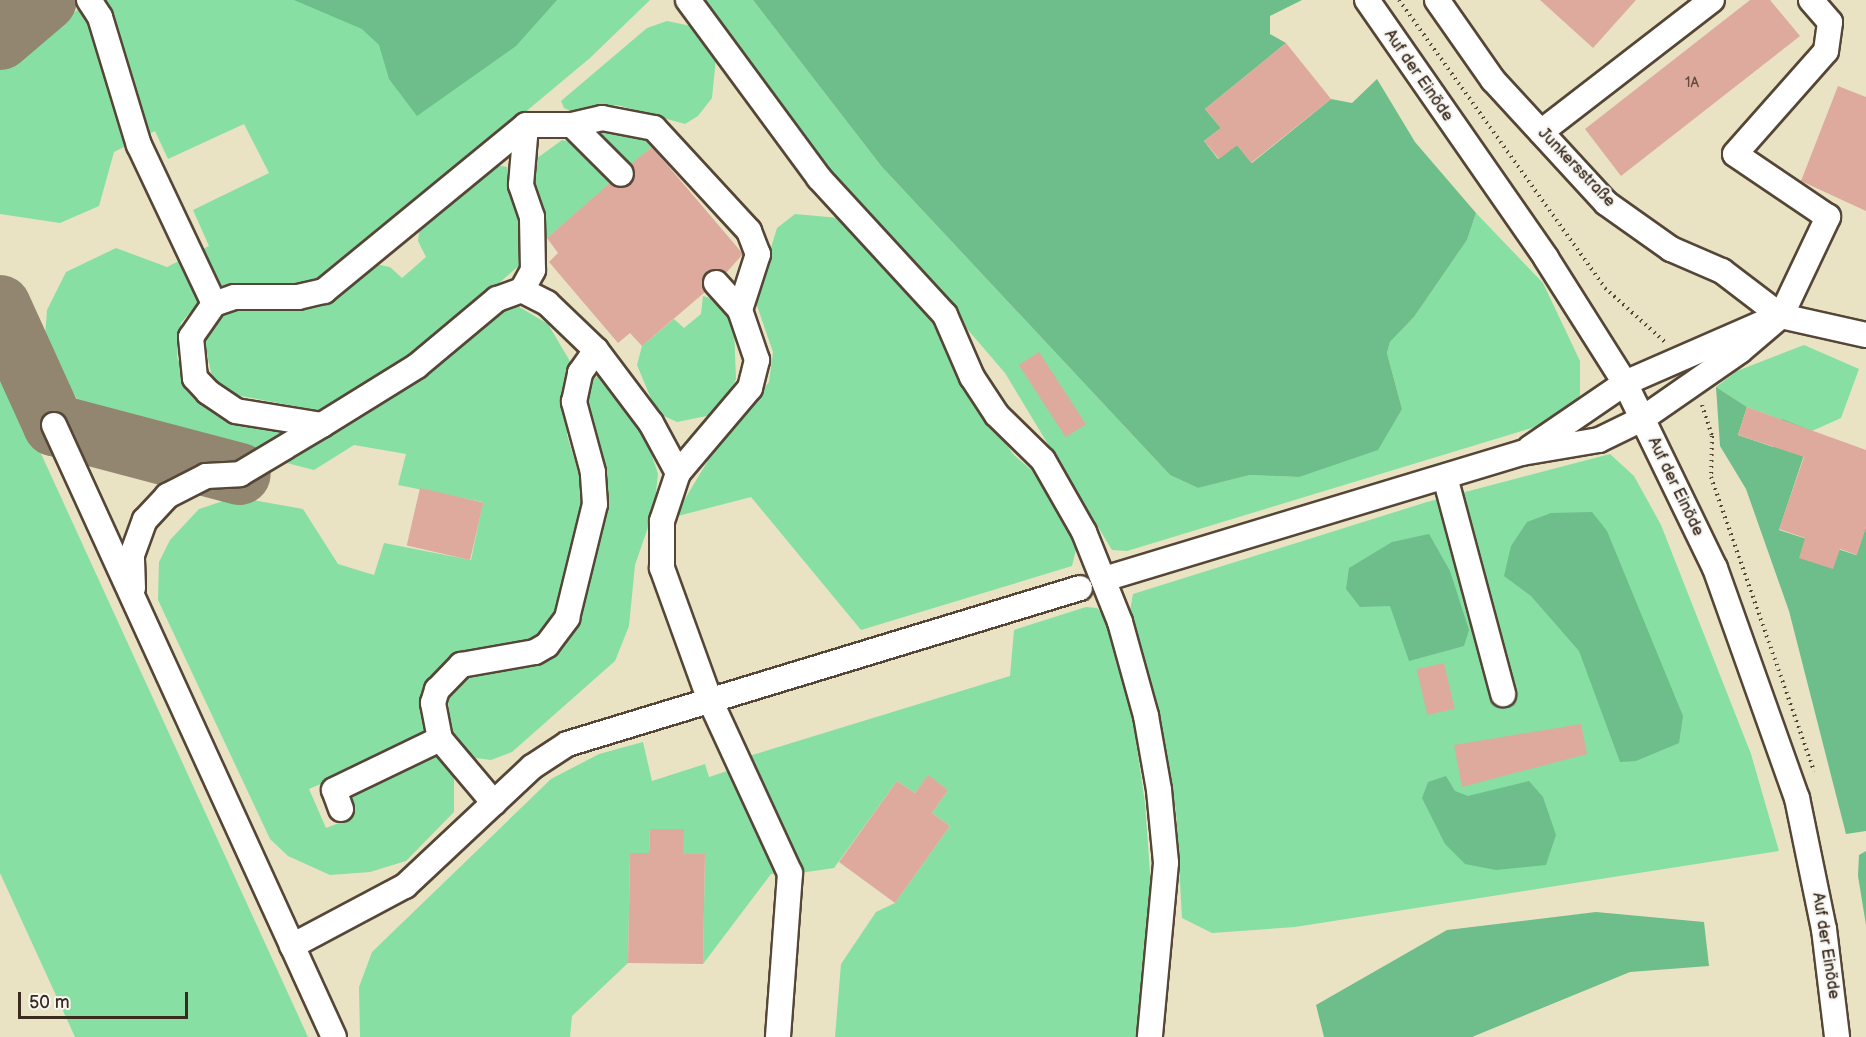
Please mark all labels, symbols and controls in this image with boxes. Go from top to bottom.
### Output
street label: Auf der Einöde [1379,26,1457,126]
house number: 1A [1685,75,1699,91]
street label: Junkersstraße [1533,124,1619,212]
street label: Auf der Einöde [1643,434,1707,540]
street label: Auf der Einöde [1807,891,1843,1001]
scale bar [21,980,190,1018]
text: 50 m [29,992,70,1013]

